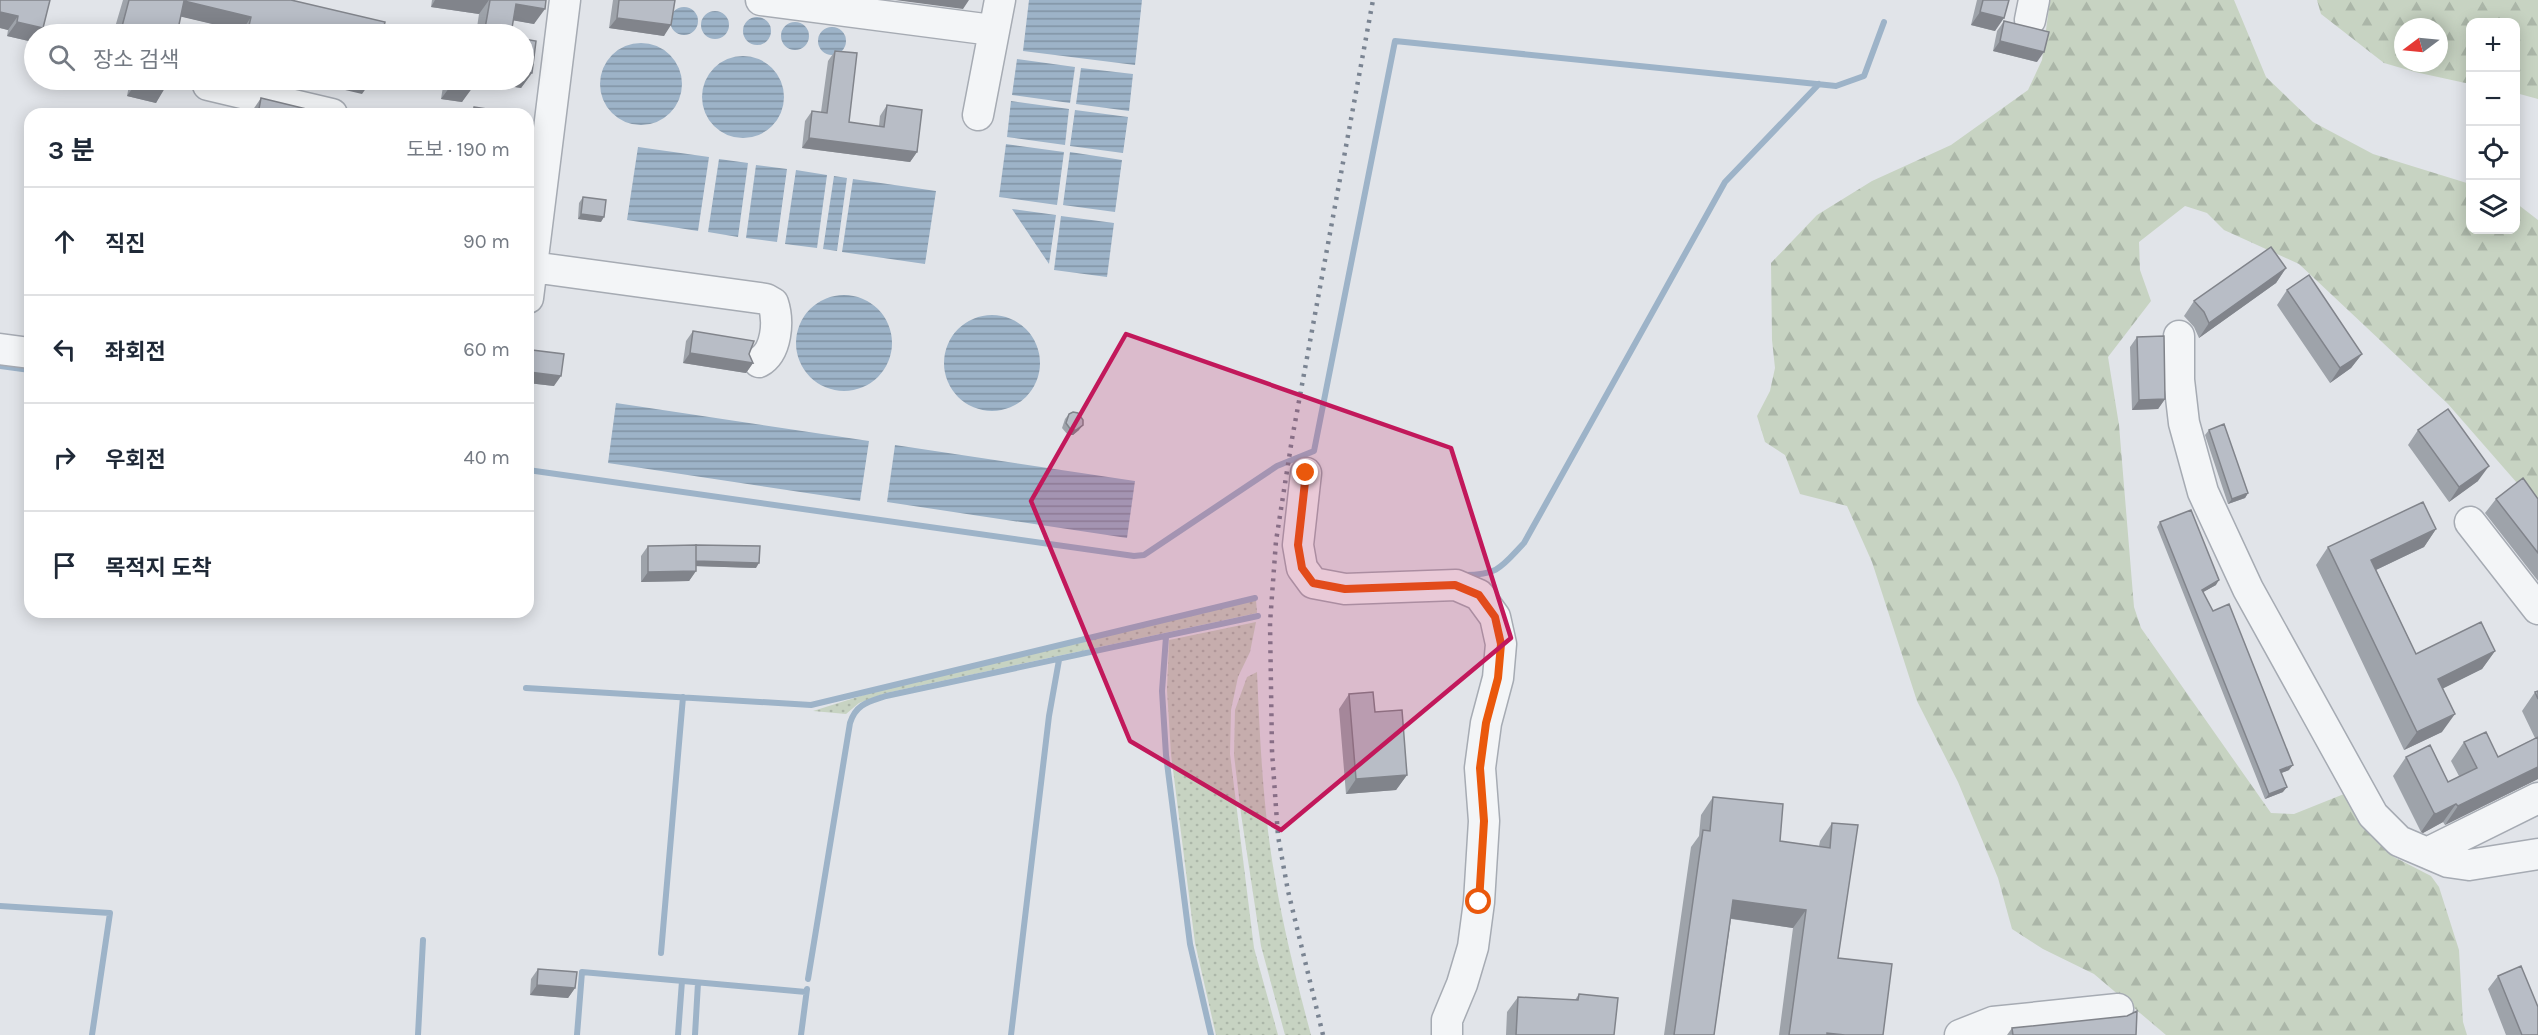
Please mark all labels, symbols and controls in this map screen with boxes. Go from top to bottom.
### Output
north arrow [2394,18,2448,72]
map controls [2466,18,2520,234]
button: + [2466,18,2520,72]
search box [24,24,534,90]
icon: search [45,41,78,74]
text: 장소 검색 [93,47,179,73]
button: − [2466,72,2520,126]
button: locate [2466,126,2520,180]
text: 3 분 [48,135,95,166]
text: 도보 · 190 m [407,138,510,161]
button: layers [2466,180,2520,234]
icon: ahead [48,225,81,258]
text: 90 m [463,230,510,253]
text: 직진 [105,231,145,257]
icon: left [48,333,81,366]
text: 60 m [463,338,510,361]
text: 좌회전 [105,339,166,365]
icon: right [48,441,81,474]
text: 40 m [464,446,510,469]
text: 우회전 [105,447,166,473]
route end [1292,459,1318,485]
icon: arrive [48,549,81,582]
text: 목적지 도착 [105,555,212,581]
route start [1465,888,1491,914]

